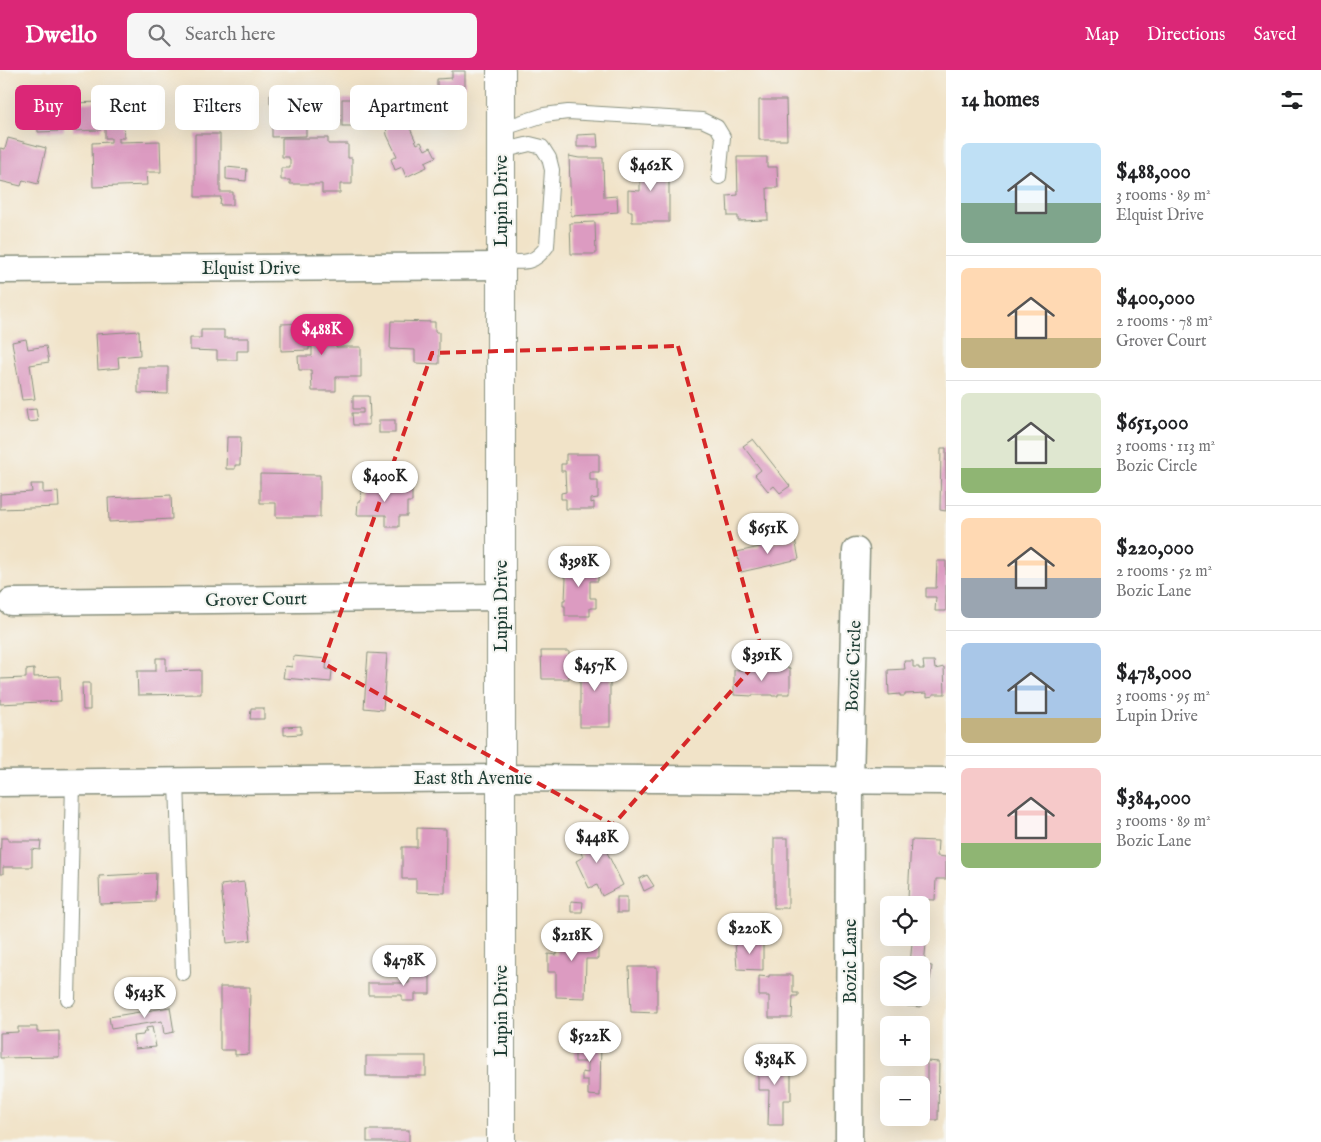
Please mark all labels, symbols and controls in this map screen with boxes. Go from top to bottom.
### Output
search box [127,13,477,58]
text: Dwello [25,20,97,51]
icon: search [145,21,173,49]
text: Search here [185,23,275,47]
text: Map [1085,24,1119,47]
text: Directions [1147,24,1225,47]
text: Saved [1253,24,1296,47]
chip: Buy [15,85,81,130]
chip: Rent [91,85,165,130]
chip: Filters [175,85,259,130]
chip: New [269,85,340,130]
chip: Apartment [350,85,467,130]
icon: filters [1278,86,1306,114]
text: 14 homes [961,87,1039,114]
pin: $462K [616,150,686,192]
street label: Lupin Drive [491,155,514,247]
text: $462K [630,156,672,176]
text: $488,000 [1116,159,1191,186]
icon: home [1001,163,1061,223]
text: 3 rooms · 89 m² [1116,186,1211,206]
text: Elquist Drive [1116,206,1204,226]
street label: Elquist Drive [202,258,300,281]
text: $400,000 [1116,285,1195,312]
icon: home [1001,288,1061,348]
text: 2 rooms · 78 m² [1116,312,1213,332]
pin: $488K [287,314,357,356]
text: $488K [302,320,342,340]
text: Grover Court [1116,332,1206,352]
text: $651,000 [1116,410,1188,437]
icon: home [1001,413,1061,473]
text: 3 rooms · 113 m² [1116,437,1215,457]
text: Bozic Circle [1116,457,1197,477]
pin: $400K [350,460,420,503]
text: $400K [363,467,407,487]
pin: $651K [733,512,803,555]
text: $651K [749,519,787,539]
text: $220,000 [1116,535,1194,562]
icon: home [1001,538,1061,598]
pin: $398K [544,546,614,588]
text: $398K [559,552,599,572]
street label: Lupin Drive [491,560,514,652]
text: 2 rooms · 52 m² [1116,562,1212,582]
text: Bozic Lane [1116,582,1191,602]
street label: Grover Court [205,588,307,613]
street label: Bozic Circle [841,620,868,712]
pin: $391K [727,640,797,682]
text: $391K [742,646,782,666]
pin: $457K [560,650,630,692]
text: $457K [574,656,616,676]
text: $478,000 [1116,660,1192,687]
icon: home [1001,663,1061,723]
text: 3 rooms · 95 m² [1116,687,1210,707]
text: Lupin Drive [1116,707,1198,727]
street label: East 8th Avenue [414,768,532,791]
text: $384,000 [1116,785,1191,812]
icon: home [1001,788,1061,848]
text: 3 rooms · 89 m² [1116,812,1211,832]
pin: $448K [562,822,632,864]
text: $448K [576,828,618,848]
text: Bozic Lane [1116,832,1191,852]
map controls [880,896,930,1126]
button: locate [880,896,930,946]
pin: $220K [715,912,785,955]
text: $220K [728,919,772,939]
street label: Bozic Lane [840,919,863,1003]
pin: $218K [537,920,607,962]
text: $218K [552,926,592,946]
pin: $478K [369,944,439,987]
text: $478K [383,951,425,971]
button: layers [880,956,930,1006]
street label: Lupin Drive [491,965,514,1057]
pin: $543K [110,976,180,1019]
text: $543K [125,983,165,1003]
button: + [880,1016,930,1066]
pin: $522K [555,1020,625,1063]
text: $522K [569,1027,611,1047]
pin: $384K [740,1044,810,1086]
text: $384K [755,1050,795,1070]
button: − [880,1076,930,1126]

